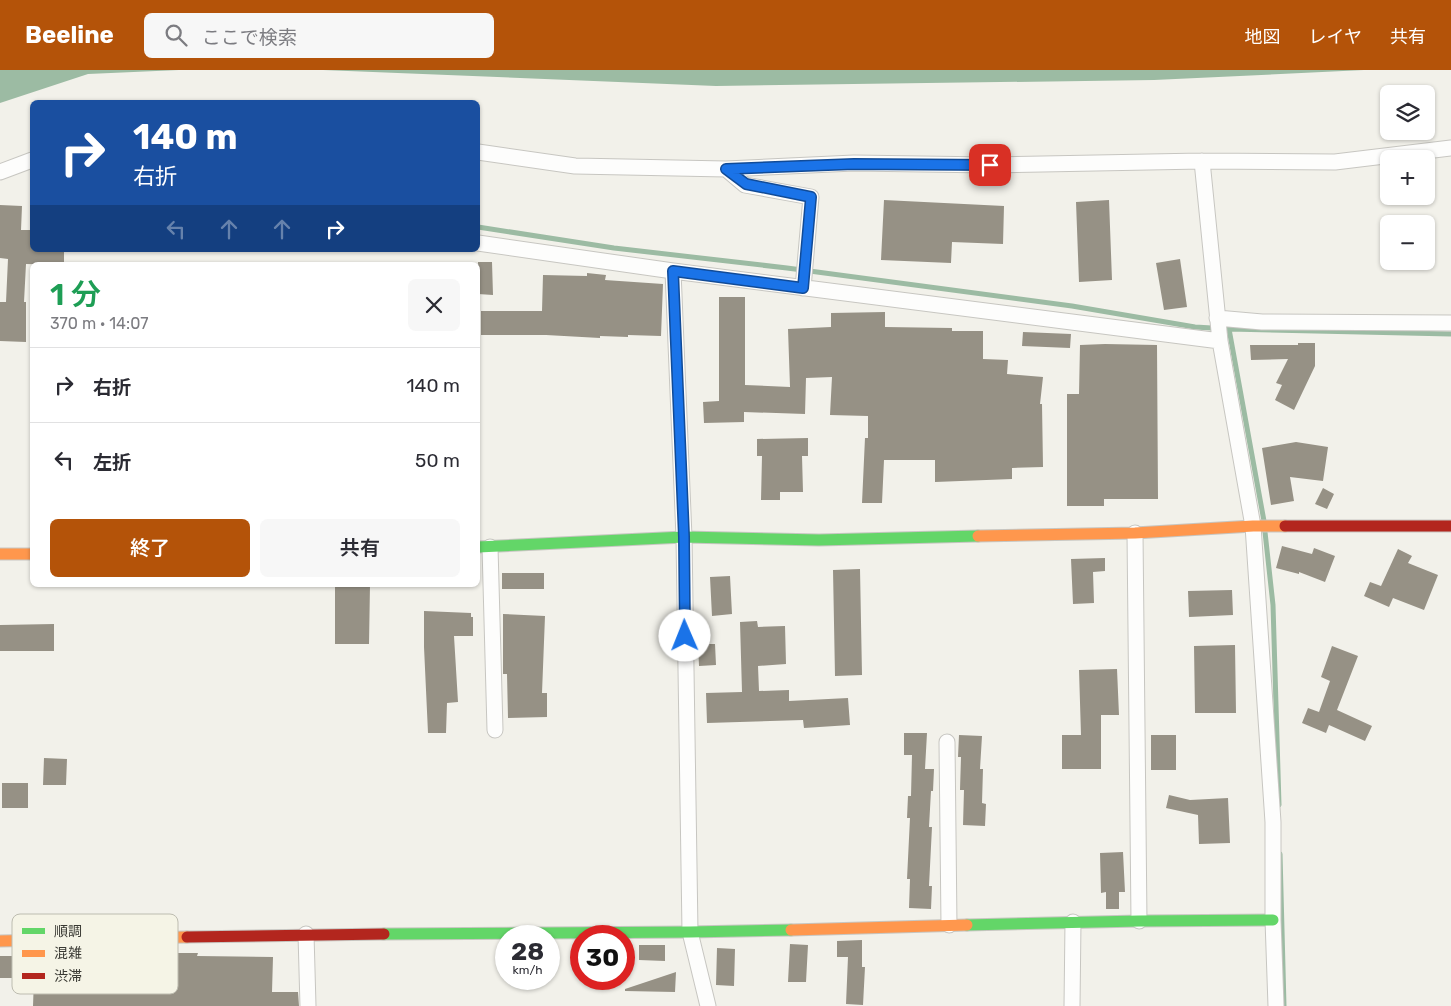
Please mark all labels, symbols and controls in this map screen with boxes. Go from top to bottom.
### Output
search box [144,13,494,58]
text: Beeline [25,21,114,49]
icon: search [162,21,190,49]
text: ここで検索 [202,26,297,49]
text: 地図 [1245,26,1281,48]
text: レイヤ [1309,26,1362,48]
text: 共有 [1390,26,1426,48]
map controls [1380,85,1435,270]
button: layers [1380,85,1435,140]
text: 140 m [133,116,238,158]
icon: right [50,120,115,185]
pin [969,144,1011,186]
button: + [1380,150,1435,205]
icon: arrive [976,151,1004,179]
text: 右折 [133,163,177,190]
icon: left [162,215,190,243]
icon: ahead [215,215,243,243]
icon: ahead [268,215,296,243]
icon: right [321,215,349,243]
button: − [1380,215,1435,270]
text: 1 分 [50,277,101,313]
button: close [408,279,460,331]
text: 370 m · 14:07 [50,314,149,333]
icon: right [50,371,78,399]
text: 140 m [406,374,460,397]
text: 右折 [93,376,131,399]
icon: left [50,446,78,474]
text: 50 m [415,449,460,472]
text: 左折 [93,451,131,474]
button: 終了 [50,519,250,577]
button: 共有 [260,519,460,577]
position arrow [658,609,710,661]
legend [12,914,178,994]
text: 順調 [54,923,82,940]
speed limit sign: 30 [570,925,635,990]
text: 28 [511,937,544,966]
text: 混雑 [54,945,82,962]
text: km/h [513,963,542,977]
text: 渋滞 [54,968,82,985]

